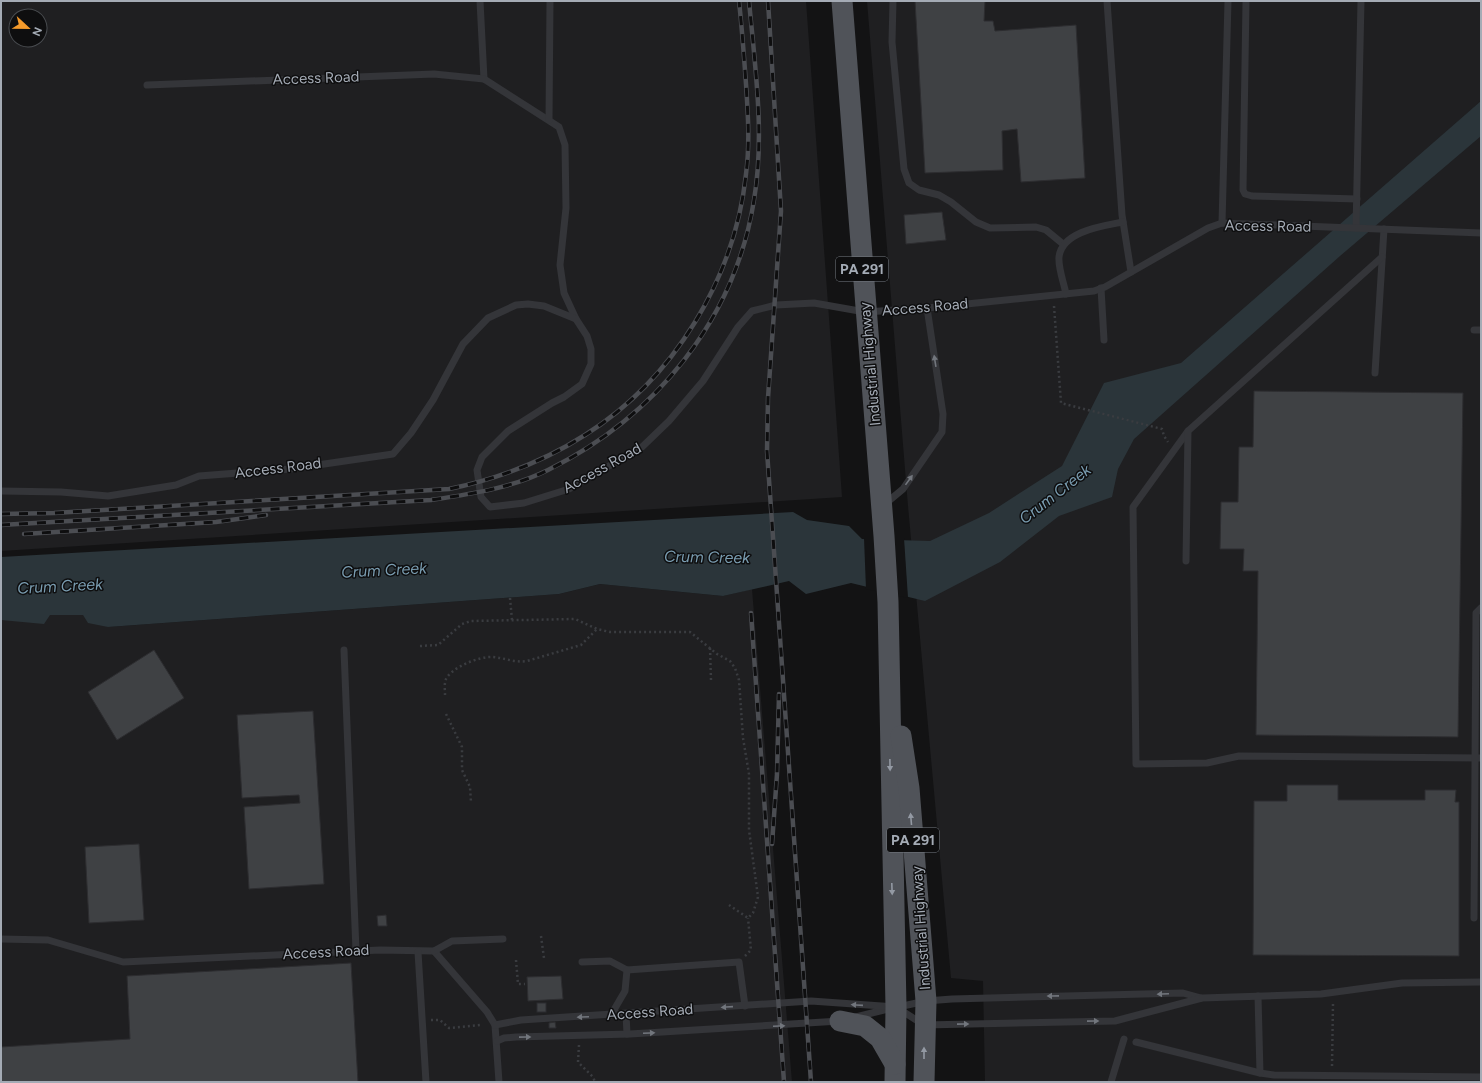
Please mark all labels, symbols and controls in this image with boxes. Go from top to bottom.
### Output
north arrow [8,8,48,48]
text: N [29,25,44,38]
street label: Access Road [272,67,360,89]
street label: Access Road [1225,216,1311,236]
road number: PA 291 [836,257,888,281]
street label: Access Road [881,294,969,320]
street label: Industrial Highway [856,301,884,427]
one-way arrow [932,355,938,367]
street label: Access Road [560,439,644,497]
street label: Access Road [234,454,322,482]
water label: Crum Creek [1015,459,1096,528]
one-way arrow [905,475,913,485]
water label: Crum Creek [664,547,751,567]
water label: Crum Creek [341,558,429,582]
water label: Crum Creek [17,574,105,598]
one-way arrow [887,759,893,772]
one-way arrow [908,813,915,825]
road number: PA 291 [887,828,939,852]
street label: Industrial Highway [908,865,934,991]
one-way arrow [889,883,895,896]
street label: Access Road [282,941,370,963]
one-way arrow [1156,991,1169,997]
one-way arrow [1046,993,1059,999]
street label: Access Road [606,1000,694,1024]
one-way arrow [851,1001,863,1008]
one-way arrow [721,1003,733,1010]
one-way arrow [577,1013,589,1020]
one-way arrow [1087,1018,1099,1025]
one-way arrow [957,1021,970,1027]
one-way arrow [773,1022,785,1029]
one-way arrow [643,1030,655,1037]
one-way arrow [519,1033,531,1040]
one-way arrow [921,1046,927,1059]

